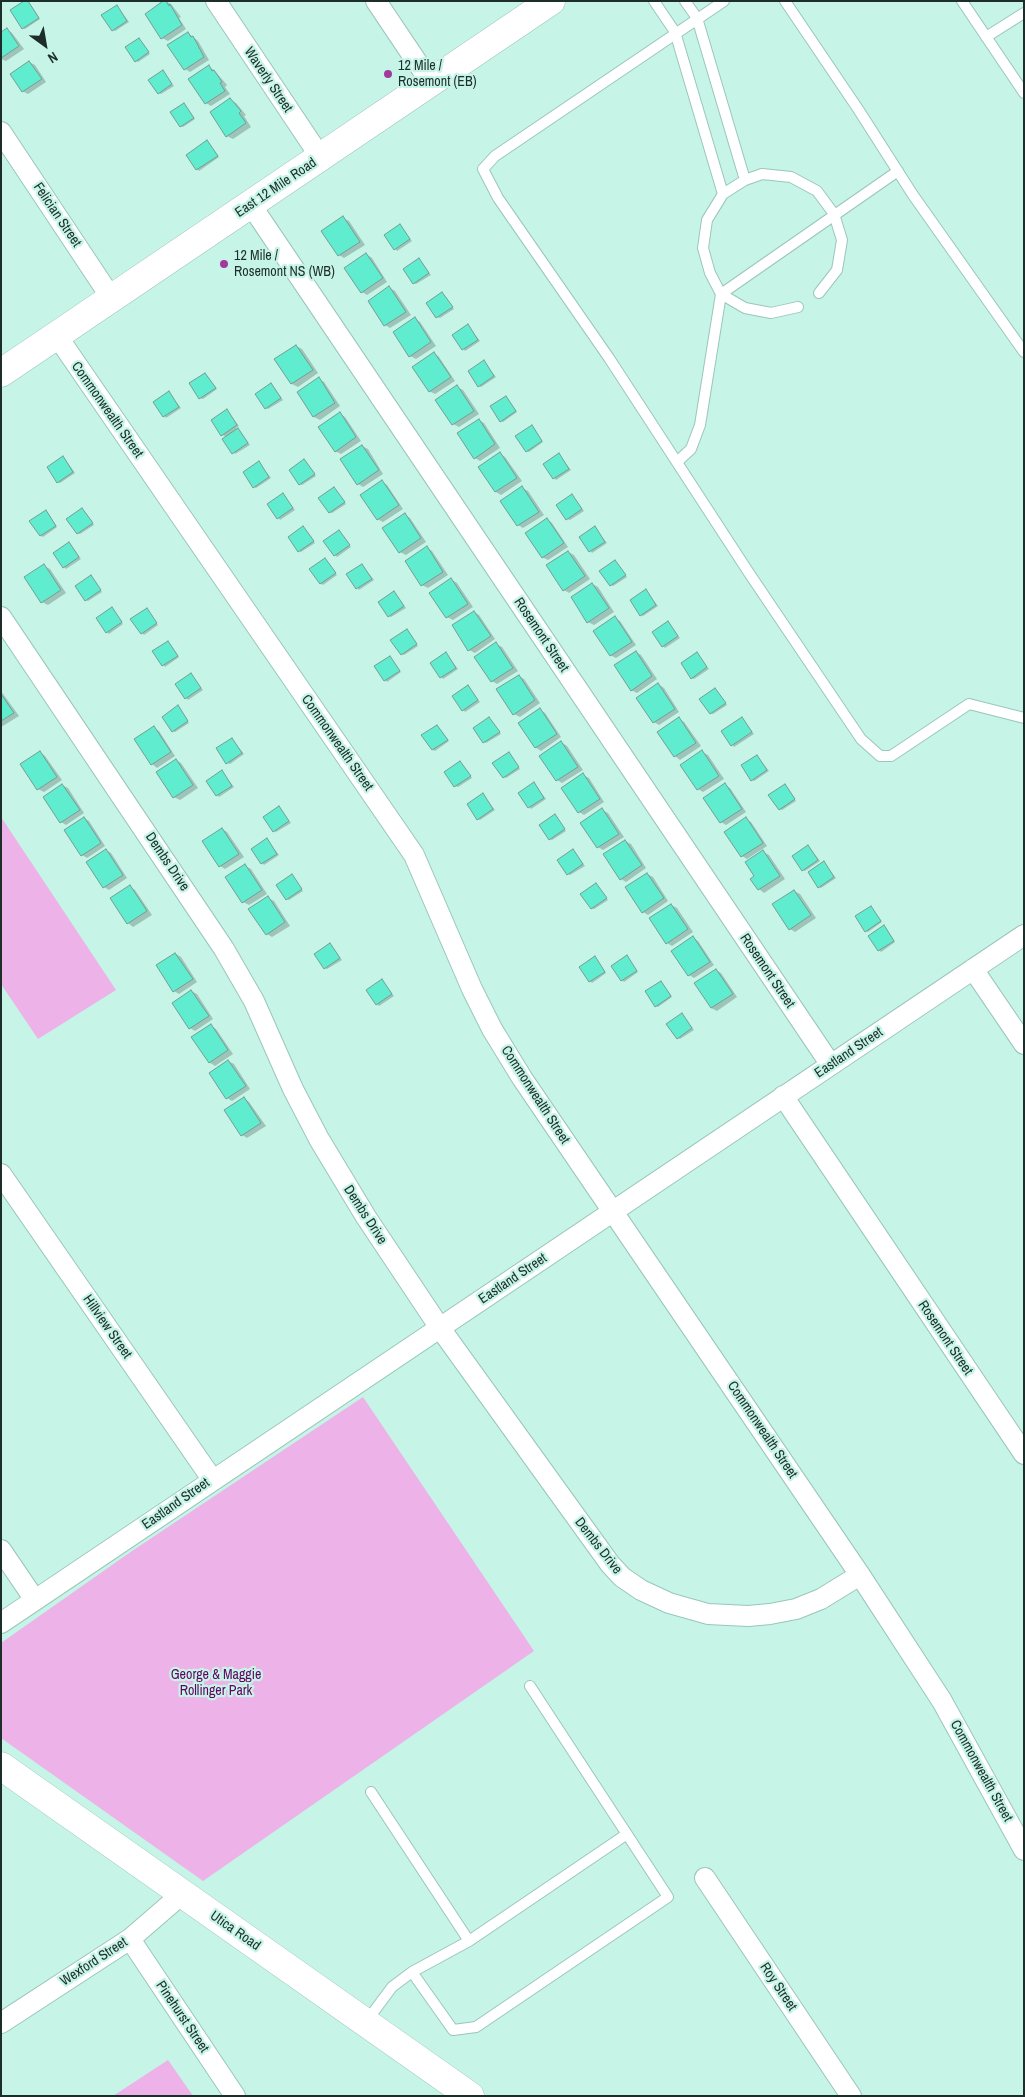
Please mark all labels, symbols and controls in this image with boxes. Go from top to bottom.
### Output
north arrow [20,20,70,70]
street label: Waverly Street [240,44,296,116]
text: N [45,48,61,68]
place label: 12 Mile / Rosemont (EB) [398,58,476,90]
marker: 12 Mile / Rosemont (EB) [382,68,394,80]
street label: East 12 Mile Road [232,155,320,221]
street label: Felician Street [29,180,85,250]
place label: 12 Mile / Rosemont NS (WB) [234,248,335,280]
marker: 12 Mile / Rosemont NS (WB) [218,258,230,270]
street label: Commonwealth Street [68,359,146,461]
street label: Rosemont Street [510,595,572,675]
street label: Commonwealth Street [298,692,376,794]
street label: Dembs Drive [141,830,193,894]
street label: Rosemont Street [736,931,798,1011]
street label: Eastland Street [812,1024,886,1082]
street label: Commonwealth Street [497,1043,573,1147]
street label: Dembs Drive [340,1182,390,1248]
street label: Eastland Street [476,1250,550,1308]
street label: Hillview Street [79,1292,135,1362]
street label: Rosemont Street [914,1298,976,1378]
street label: Commonwealth Street [723,1378,801,1482]
street label: Eastland Street [139,1475,213,1533]
street label: Dembs Drive [571,1514,625,1578]
park label: George & Maggie Rollinger Park [171,1667,261,1700]
street label: Commonwealth Street [946,1717,1016,1825]
street label: Utica Road [207,1908,263,1954]
street label: Wexford Street [57,1934,131,1990]
street label: Roy Street [756,1960,800,2014]
street label: Pinehurst Street [152,1978,212,2056]

